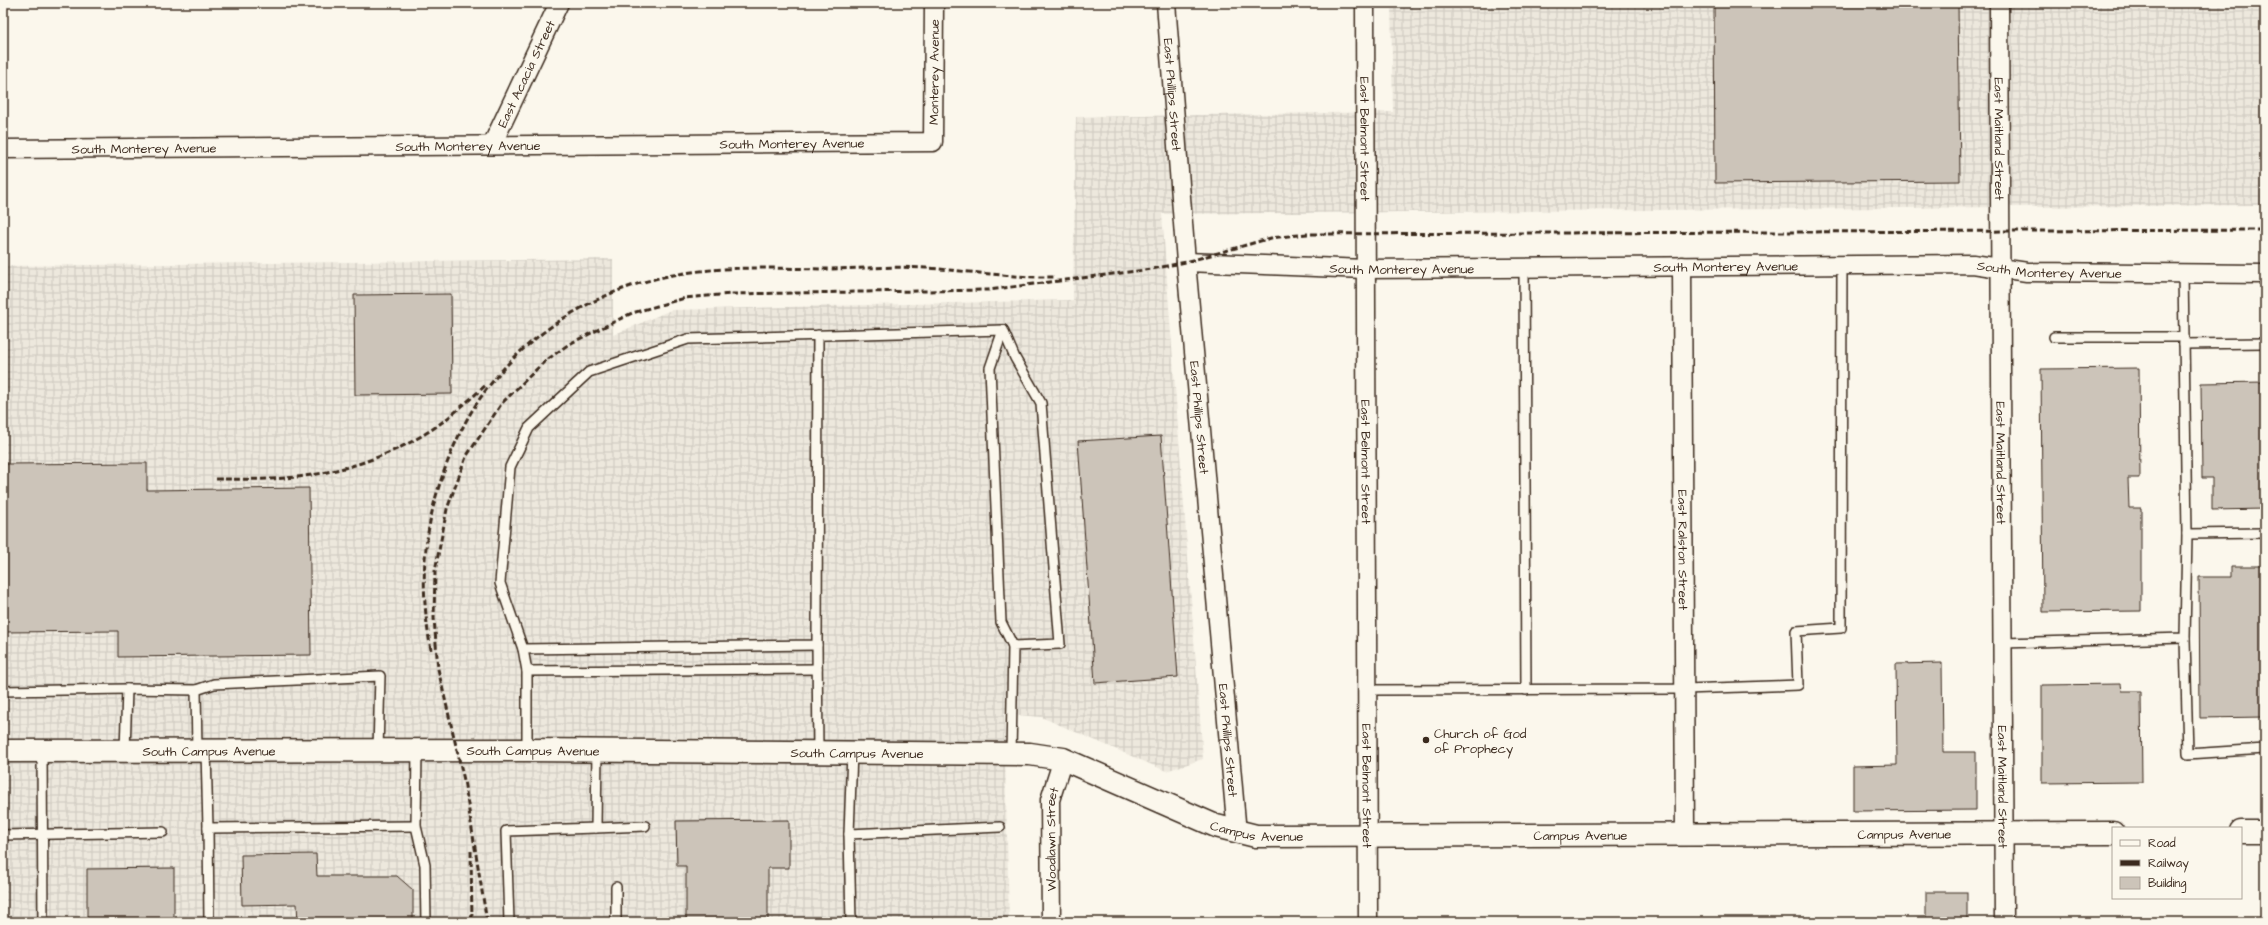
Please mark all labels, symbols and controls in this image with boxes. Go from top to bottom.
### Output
street label: East Acacia Street [494,17,560,131]
street label: Monterey Avenue [925,19,945,125]
street label: East Phillips Street [1159,38,1185,153]
street label: East Belmont Street [1355,77,1374,202]
street label: East Maitland Street [1989,77,2008,201]
street label: South Monterey Avenue [719,135,865,154]
street label: South Monterey Avenue [395,137,541,156]
street label: South Monterey Avenue [71,139,217,159]
street label: South Monterey Avenue [1653,257,1798,277]
street label: South Monterey Avenue [1976,257,2122,283]
street label: South Monterey Avenue [1329,260,1474,280]
street label: East Phillips Street [1185,360,1213,476]
street label: East Belmont Street [1356,400,1375,525]
street label: East Maitland Street [1991,401,2010,525]
street label: East Ralston Street [1673,490,1692,611]
street label: East Phillips Street [1214,683,1242,798]
street label: East Belmont Street [1357,724,1376,849]
place label: Church of God of Prophecy [1434,725,1527,759]
street label: East Maitland Street [1993,725,2012,849]
marker: Church of God of Prophecy [1421,735,1431,745]
street label: South Campus Avenue [142,742,276,761]
street label: South Campus Avenue [466,742,600,761]
street label: South Campus Avenue [790,744,924,763]
street label: Woodlawn Street [1042,784,1064,891]
street label: Campus Avenue [1207,817,1303,846]
street label: Campus Avenue [1857,826,1951,844]
street label: Campus Avenue [1533,827,1627,845]
legend [2112,827,2242,899]
text: Road [2148,835,2176,852]
text: Railway [2148,855,2189,873]
text: Building [2148,875,2186,893]

